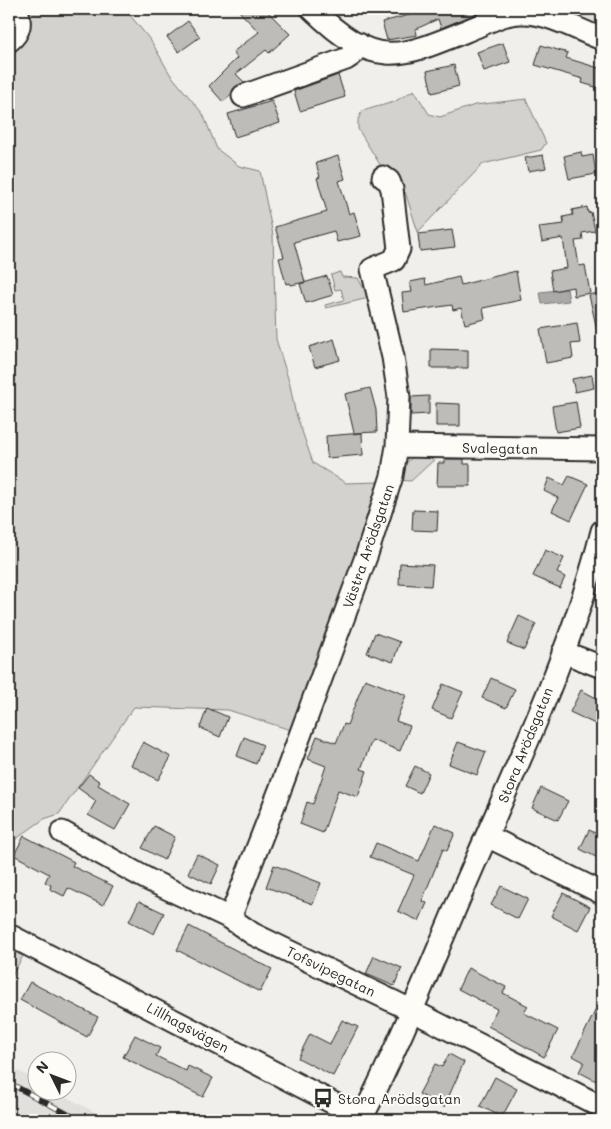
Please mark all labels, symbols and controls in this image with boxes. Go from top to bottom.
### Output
street label: Svalegatan [462,438,538,458]
street label: Västra Arödsgatan [338,481,398,611]
street label: Stora Arödsgatan [493,685,557,805]
street label: Tofsvipegatan [283,941,379,1001]
street label: Lillhagsvägen [144,997,232,1057]
north arrow [28,1052,78,1102]
text: N [31,1057,53,1077]
bus stop icon: Stora Arödsgatan [312,1087,334,1109]
place label: Stora Arödsgatan [338,1089,461,1108]

